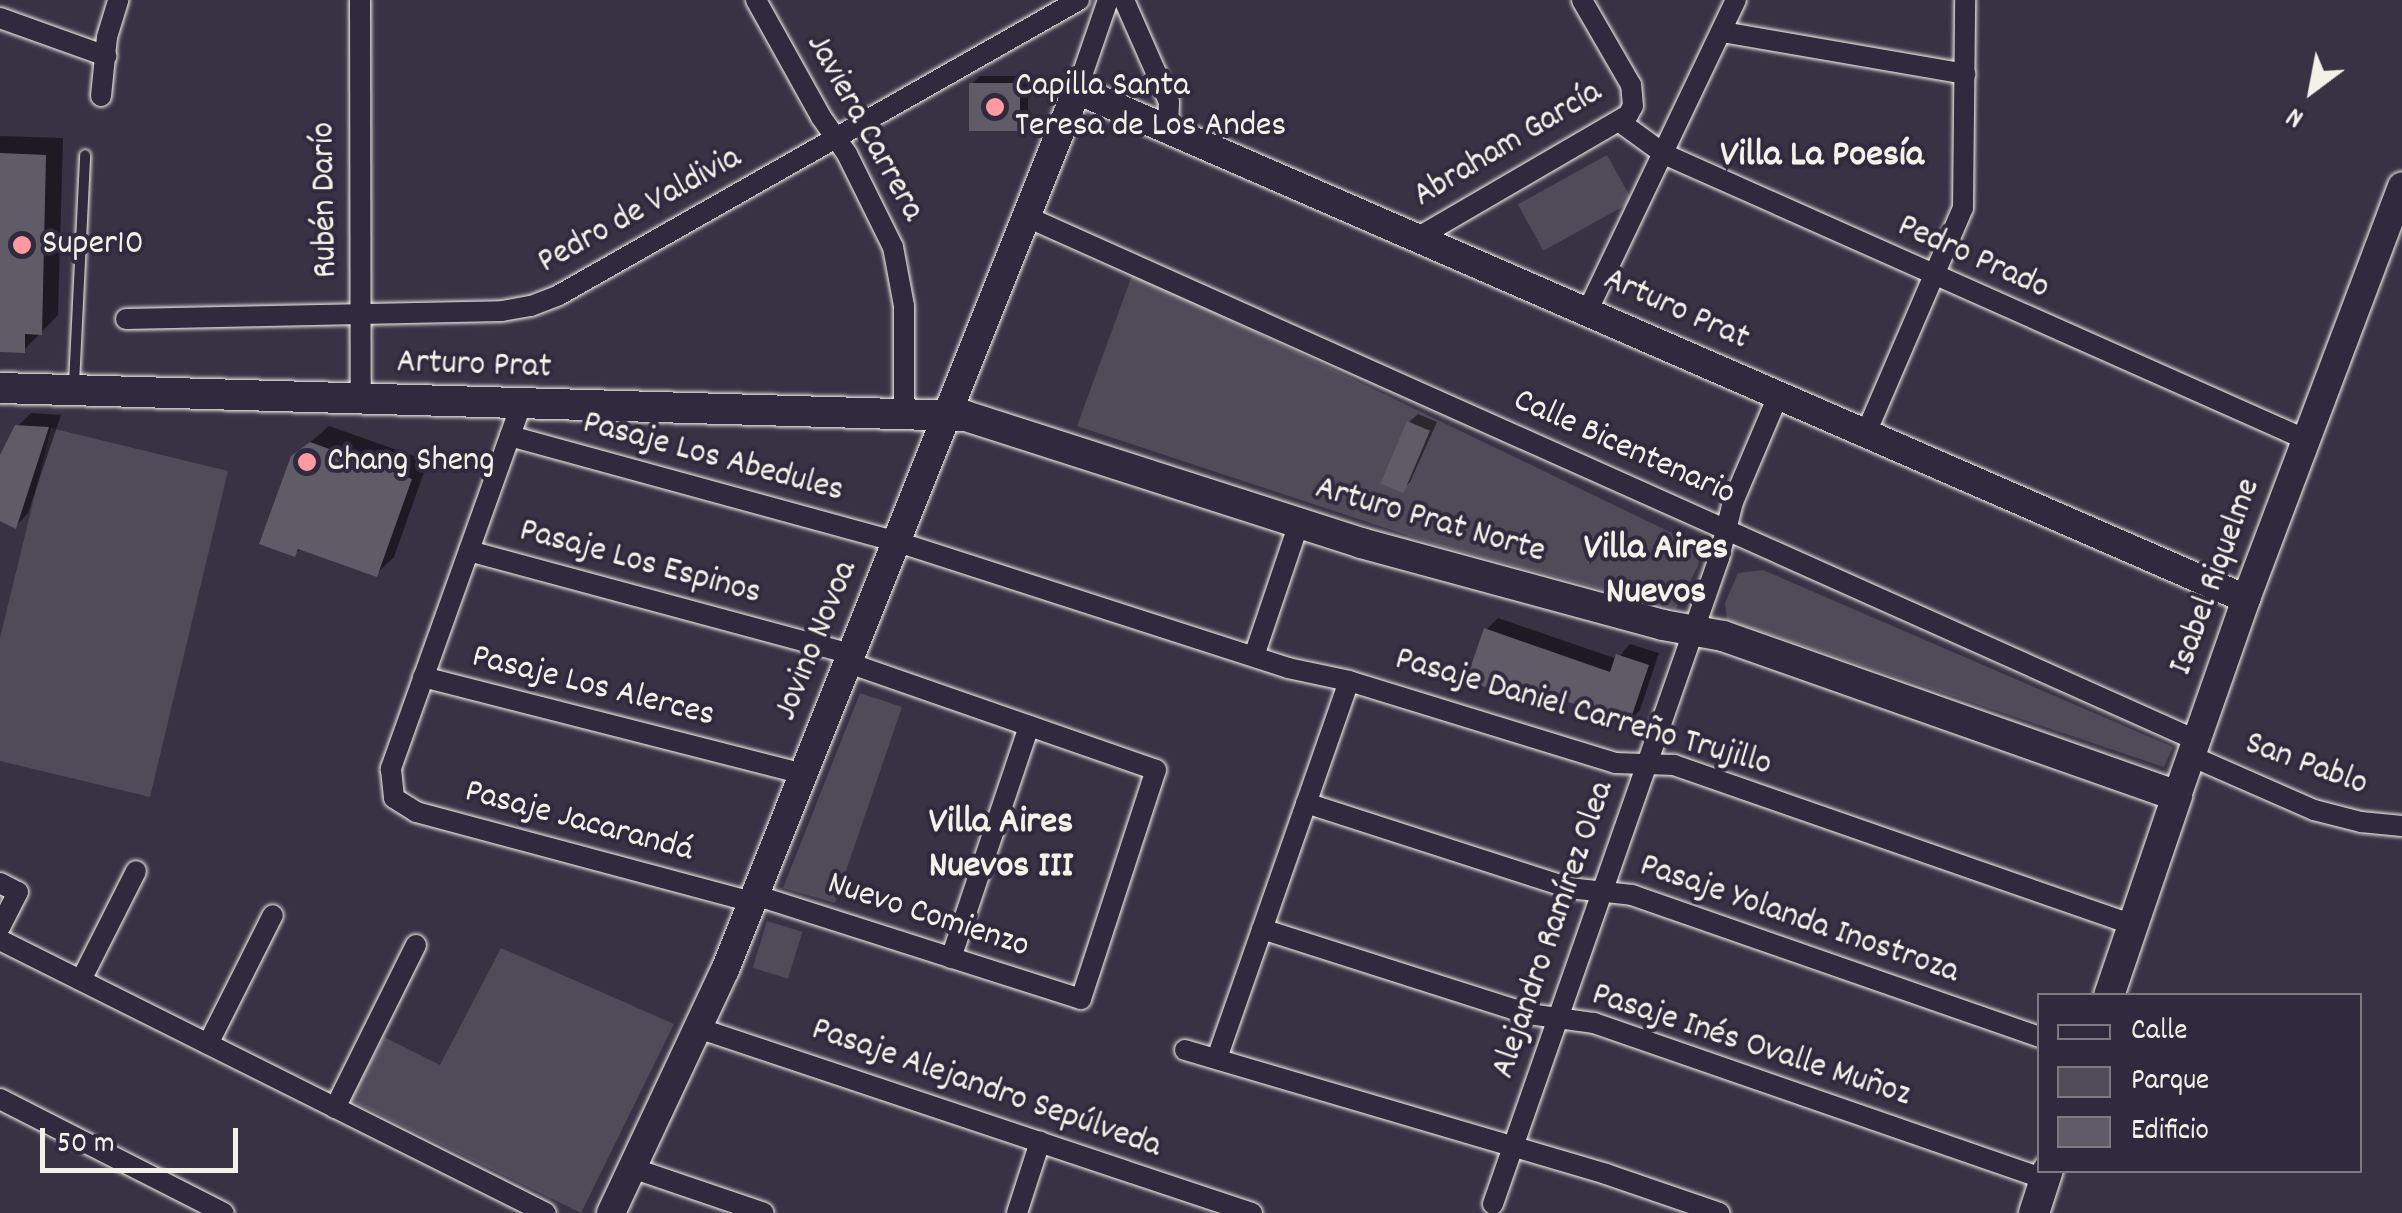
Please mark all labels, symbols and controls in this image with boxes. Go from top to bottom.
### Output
street label: Javiera Carrera [795,27,933,229]
north arrow [2262,40,2362,140]
place label: Capilla Santa Teresa de Los Andes [1015,66,1286,148]
street label: Abraham García [1406,72,1610,218]
text: N [2280,95,2313,136]
marker: Capilla Santa Teresa de Los Andes [984,96,1006,118]
street label: Rubén Darío [304,122,348,278]
district label: Villa La Poesía [1720,134,1924,180]
street label: Pedro de Valdivia [531,138,749,284]
street label: Pedro Prado [1891,206,2055,310]
place label: Super10 [42,224,144,266]
marker: Super10 [11,234,33,256]
street label: Arturo Prat [1597,259,1755,361]
street label: Arturo Prat [396,342,552,390]
street label: Calle Bicentenario [1507,380,1741,516]
street label: Pasaje Los Abedules [578,403,848,513]
place label: Chang Sheng [327,441,495,483]
marker: Chang Sheng [296,451,318,473]
street label: Arturo Prat Norte [1310,468,1550,574]
street label: Isabel Riquelme [2161,473,2271,681]
street label: Pasaje Los Espinos [515,511,765,615]
district label: Villa Aires Nuevos [1584,527,1728,616]
street label: Jovino Novoa [766,555,868,727]
street label: Pasaje Los Alerces [467,637,719,737]
street label: Pasaje Daniel Carreño Trujillo [1390,639,1776,787]
street label: San Pablo [2239,723,2373,807]
street label: Pasaje Jacarandá [460,771,698,873]
street label: Alejandro Ramírez Olea [1483,776,1625,1084]
district label: Villa Aires Nuevos III [929,801,1073,891]
street label: Pasaje Yolanda Inostroza [1634,846,1964,994]
street label: Nuevo Comienzo [822,864,1034,968]
street label: Pasaje Inés Ovalle Muñoz [1586,975,1916,1117]
legend [2037,993,2362,1173]
street label: Pasaje Alejandro Sepúlveda [806,1009,1166,1169]
text: Calle [2131,1011,2187,1054]
text: Parque [2131,1061,2209,1104]
scale bar [45,1108,242,1170]
text: Edificio [2131,1111,2209,1154]
text: 50 m [57,1124,115,1167]

